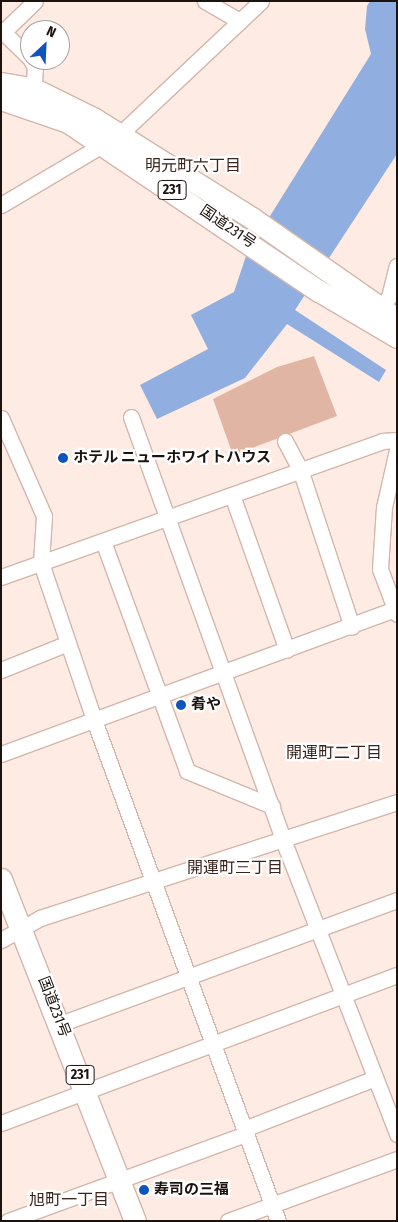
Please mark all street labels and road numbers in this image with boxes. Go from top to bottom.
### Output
road number: 231 [157,178,187,202]
street label: 国道231号 [197,202,259,252]
street label: 国道231号 [34,974,74,1040]
road number: 231 [65,1064,95,1086]

